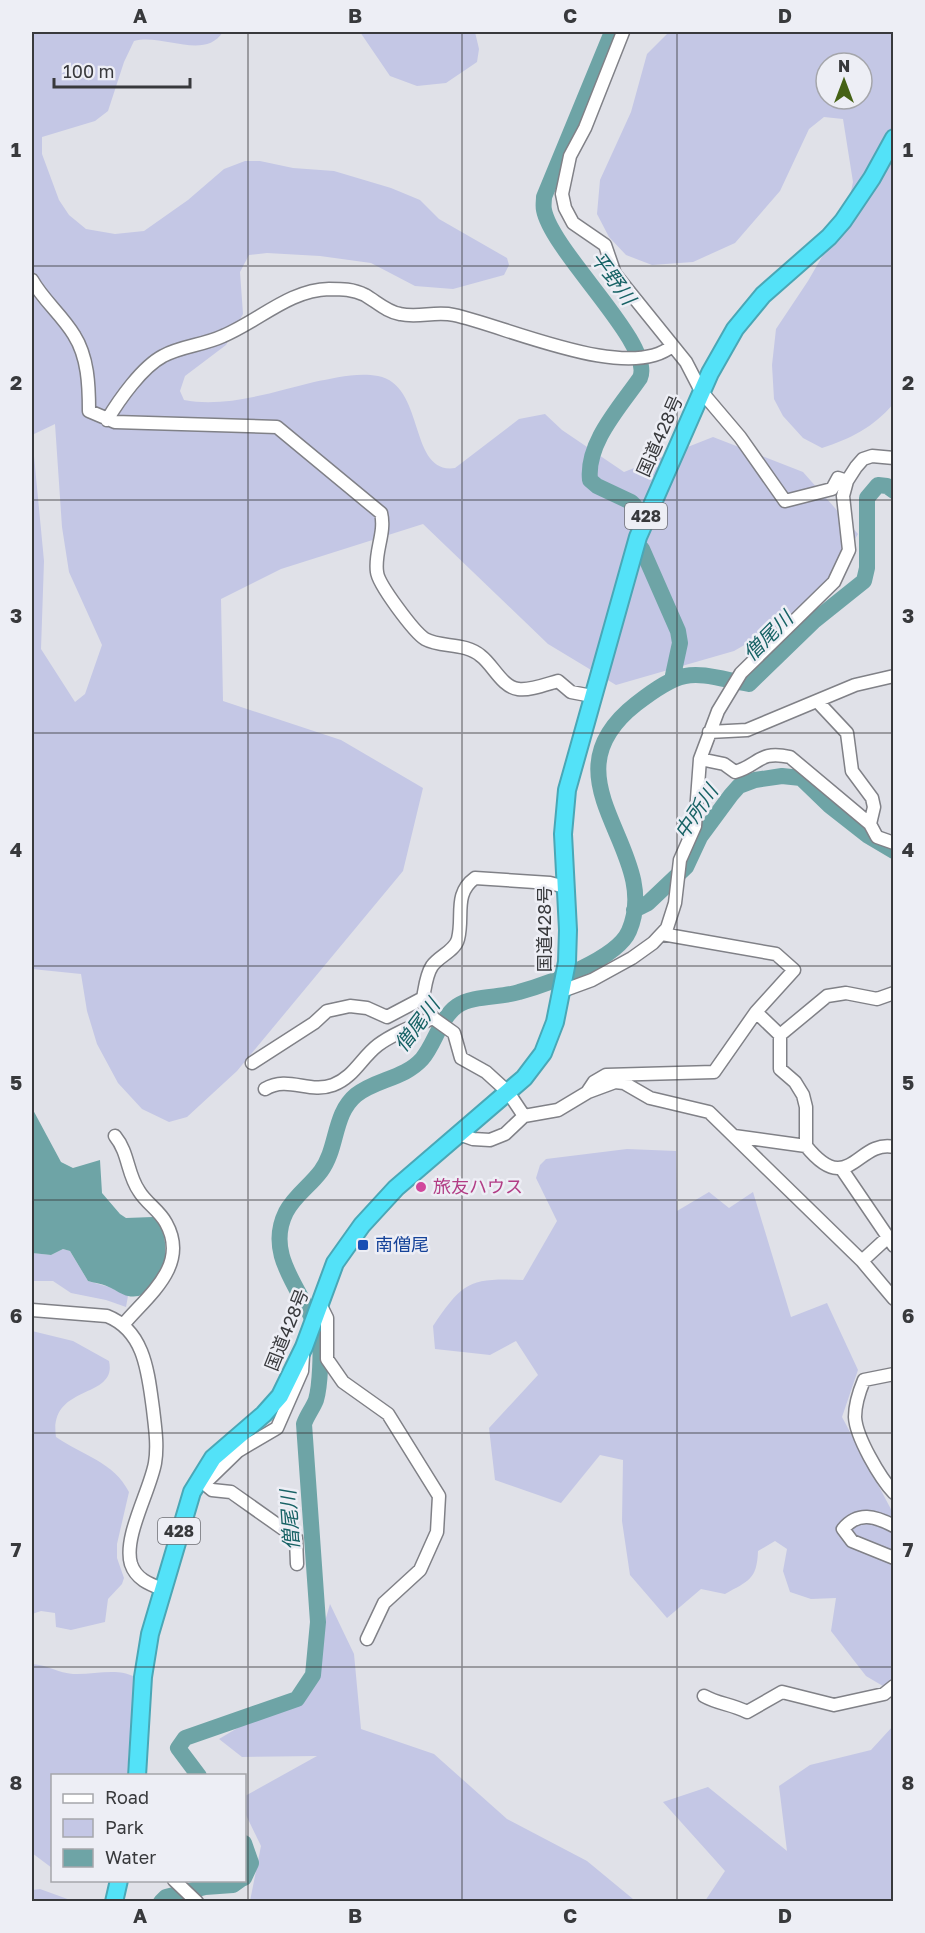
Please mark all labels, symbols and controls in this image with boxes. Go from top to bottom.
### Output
text: A [133,3,147,27]
text: B [348,3,362,27]
text: C [563,3,577,27]
text: D [778,3,792,27]
scale bar [54,51,190,89]
north arrow [814,51,874,111]
text: N [838,56,850,76]
text: 100 m [63,60,114,82]
text: 1 [11,137,21,161]
text: 1 [903,137,913,161]
water label: 平野川 [586,246,642,310]
text: 2 [10,370,22,394]
text: 2 [902,370,914,394]
street label: 国道428号 [631,392,687,480]
road number: 428 [625,503,667,529]
text: 3 [10,603,22,627]
text: 3 [902,603,914,627]
water label: 僧尾川 [738,604,798,665]
water label: 中所川 [668,778,723,843]
text: 4 [10,837,22,861]
text: 4 [902,837,914,861]
street label: 国道428号 [533,886,555,972]
water label: 僧尾川 [389,992,445,1056]
text: 5 [10,1070,22,1094]
text: 5 [902,1070,914,1094]
place label: 旅友ハウス [433,1175,523,1197]
marker: 旅友ハウス [414,1180,428,1194]
place label: 南僧尾 [375,1233,429,1255]
marker: 南僧尾 [356,1238,370,1252]
street label: 国道428号 [260,1285,312,1374]
text: 6 [10,1303,22,1327]
text: 6 [902,1303,914,1327]
water label: 僧尾川 [275,1487,303,1551]
road number: 428 [158,1518,200,1544]
text: 7 [11,1537,22,1561]
text: 7 [903,1537,914,1561]
text: 8 [10,1770,22,1794]
text: 8 [902,1770,914,1794]
legend [51,1774,246,1882]
text: Road [105,1786,149,1808]
text: Park [105,1816,144,1838]
text: Water [105,1846,156,1868]
text: A [133,1903,147,1927]
text: B [348,1903,362,1927]
text: C [563,1903,577,1927]
text: D [778,1903,792,1927]

